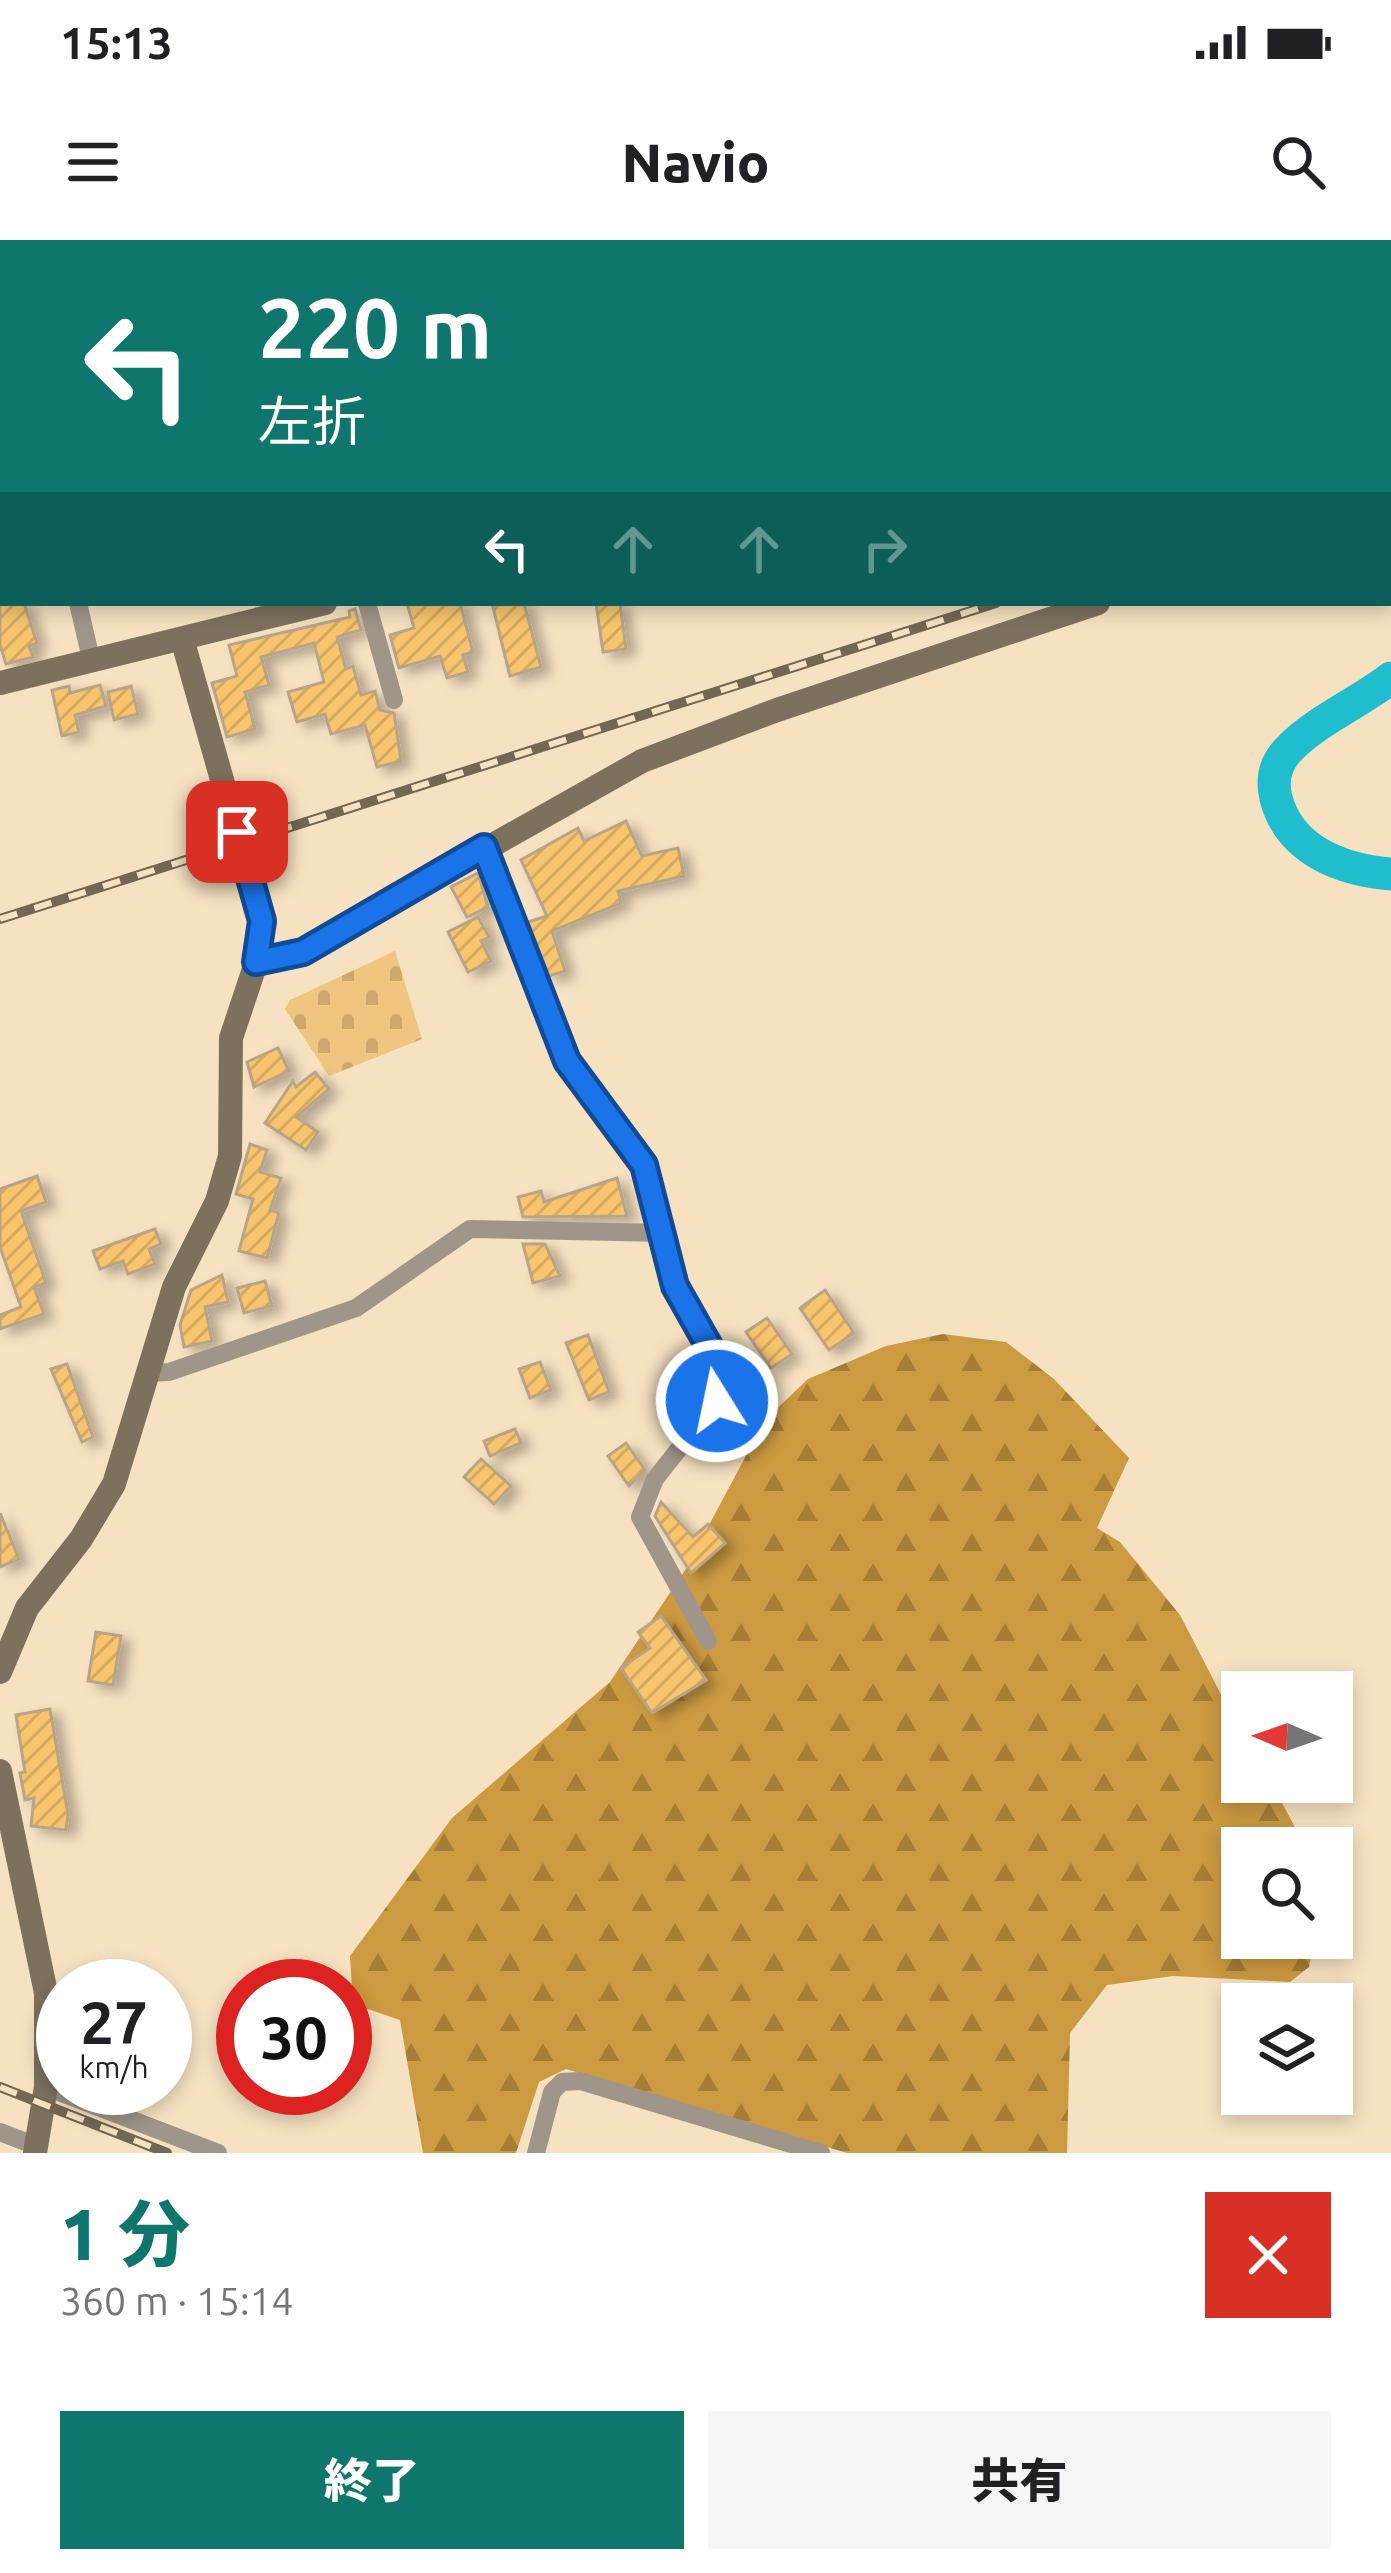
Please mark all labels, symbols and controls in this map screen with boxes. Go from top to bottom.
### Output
text: 15:13 [60,17,173,68]
icon: menu [60,129,126,195]
icon: search [1265,129,1331,195]
text: Navio [621,132,770,192]
text: 220 m [258,280,492,374]
icon: left [60,288,216,444]
text: 左折 [258,391,366,451]
icon: left [474,516,540,582]
icon: ahead [600,516,666,582]
icon: ahead [726,516,792,582]
icon: right [852,516,918,582]
pin [186,781,288,883]
icon: arrive [204,799,270,865]
position arrow [654,1338,780,1464]
north arrow [1221,1671,1353,1803]
map controls [1221,1671,1353,2115]
button: search [1221,1827,1353,1959]
speed limit sign: 30 [216,1959,372,2115]
button: layers [1221,1983,1353,2115]
text: 27 [80,1988,148,2055]
text: km/h [79,2050,149,2084]
button: close [1205,2192,1331,2318]
text: 1 分 [60,2193,190,2274]
text: 360 m · 15:14 [60,2279,294,2322]
button: 終了 [60,2411,684,2549]
button: 共有 [708,2411,1331,2549]

